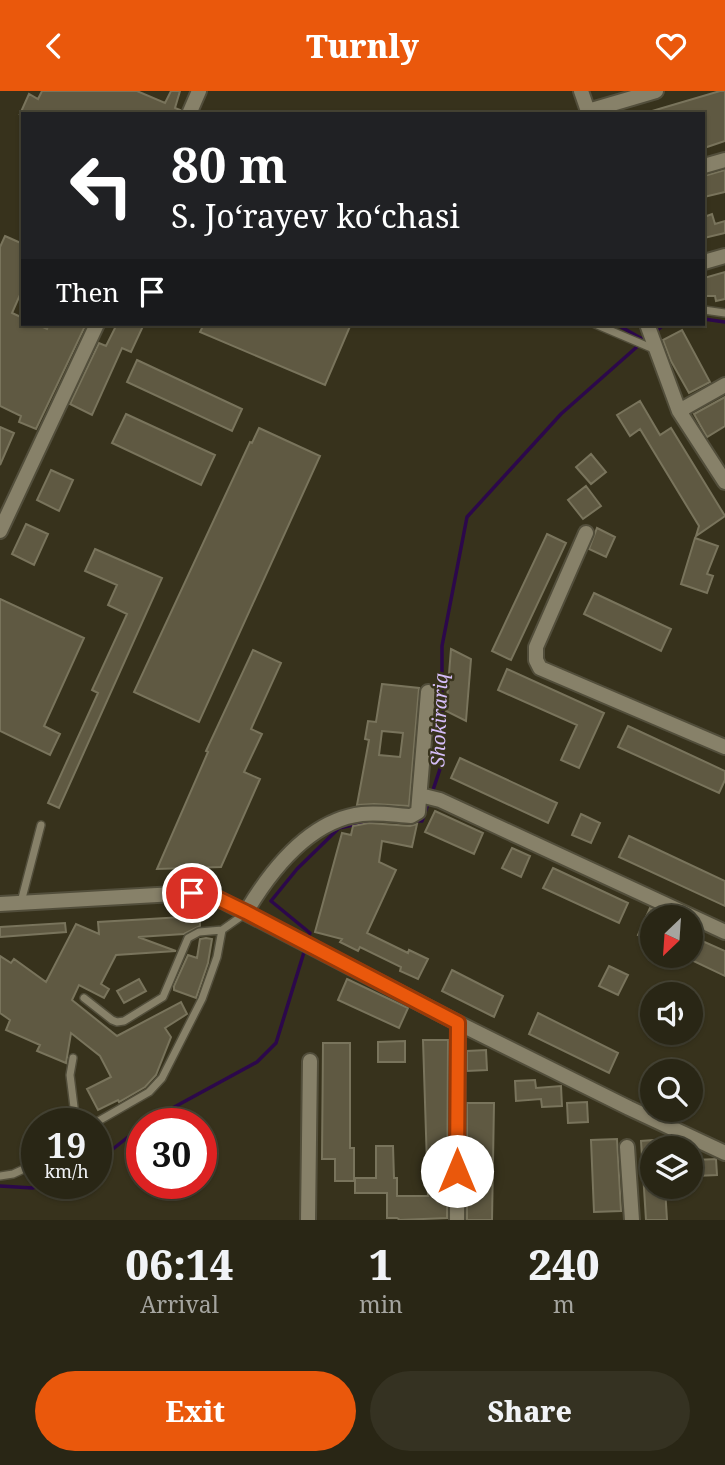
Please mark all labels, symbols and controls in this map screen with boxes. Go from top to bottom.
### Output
text: Turnly [306,24,419,67]
icon: back [35,27,73,65]
icon: heart [652,27,690,65]
text: 80 m [171,131,287,197]
icon: left [56,140,147,231]
text: S. Joʻrayev koʻchasi [171,194,460,237]
icon: arrive [133,273,171,311]
text: Then [56,274,119,310]
water label: Shokirariq [424,672,454,767]
pin [162,863,222,923]
icon: arrive [173,874,211,912]
north arrow [640,905,704,968]
map controls [640,905,703,1199]
button: sound [640,982,703,1045]
button: search [640,1059,703,1122]
speed limit sign: 30 [126,1108,217,1199]
text: 19 [47,1121,86,1168]
position arrow [420,1134,494,1208]
button: layers [640,1136,703,1199]
text: km/h [44,1159,89,1183]
text: 06:14 [125,1235,234,1292]
text: 1 [369,1235,393,1292]
text: 240 [528,1235,600,1292]
text: Arrival [140,1288,219,1320]
text: min [359,1288,403,1320]
text: m [553,1288,575,1320]
button: Exit [35,1371,356,1451]
button: Share [370,1371,690,1451]

